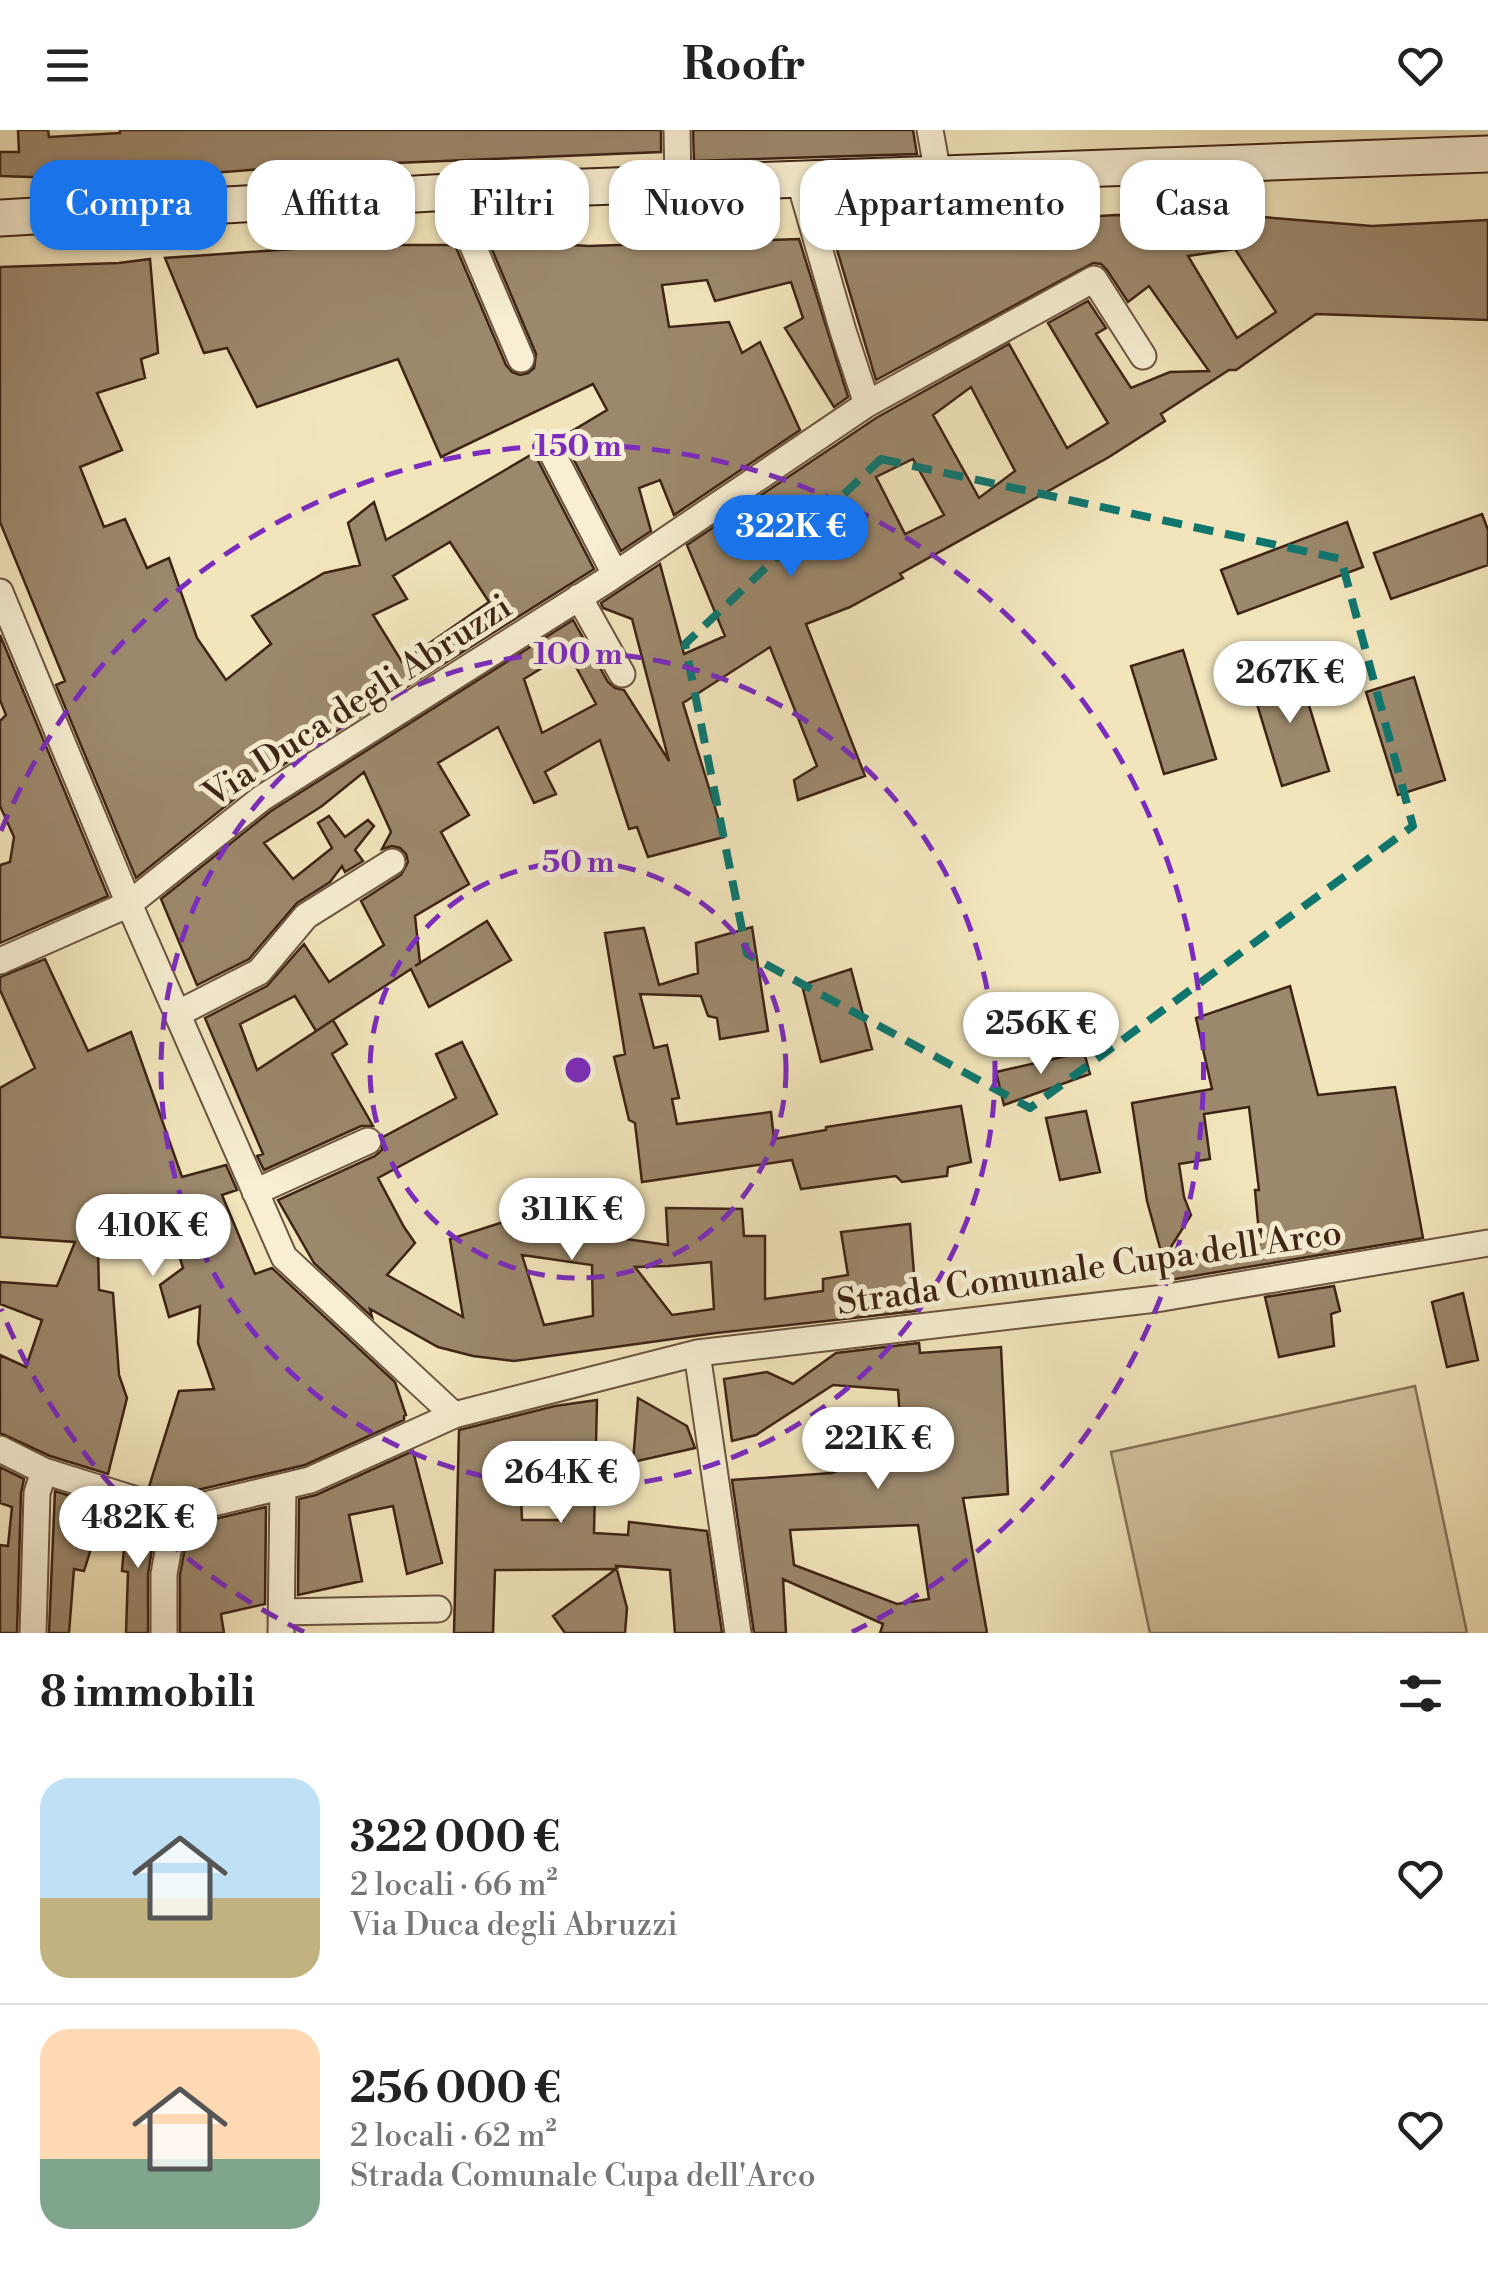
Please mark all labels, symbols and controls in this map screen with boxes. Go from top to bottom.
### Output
text: Roofr [682,37,806,94]
icon: menu [40,38,95,93]
icon: heart [1393,38,1448,93]
chip: Compra [30,160,227,250]
chip: Affitta [247,160,415,250]
chip: Filtri [435,160,589,250]
chip: Nuovo [609,160,780,250]
chip: Appartamento [800,160,1100,250]
chip: Casa [1120,160,1265,250]
text: 150 m [535,428,621,466]
pin: 322K € [710,495,872,580]
text: 322K € [735,507,847,547]
street label: Via Duca degli Abruzzi [195,586,520,817]
text: 100 m [533,636,623,674]
pin: 267K € [1209,641,1371,726]
text: 267K € [1235,653,1345,693]
text: 50 m [542,844,614,882]
pin: 256K € [960,992,1122,1077]
text: 256K € [985,1004,1097,1044]
centre of rings [560,1052,596,1088]
pin: 311K € [491,1178,653,1263]
text: 311K € [521,1190,623,1230]
pin: 410K € [72,1194,234,1279]
text: 410K € [98,1206,208,1246]
street label: Strada Comunale Cupa dell'Arco [834,1212,1344,1325]
pin: 221K € [797,1407,959,1492]
text: 221K € [824,1419,932,1459]
pin: 264K € [480,1441,642,1526]
text: 264K € [504,1453,618,1493]
pin: 482K € [57,1486,219,1571]
text: 482K € [81,1498,195,1538]
icon: filters [1393,1666,1448,1721]
text: 8 immobili [40,1667,255,1720]
text: 322 000 € [350,1812,560,1865]
icon: home [120,1818,240,1938]
icon: heart [1393,1851,1448,1906]
text: 2 locali · 66 m² [350,1865,558,1905]
text: Via Duca degli Abruzzi [350,1905,678,1945]
text: 256 000 € [350,2063,561,2116]
icon: home [120,2069,240,2189]
icon: heart [1393,2102,1448,2157]
text: 2 locali · 62 m² [350,2116,557,2156]
text: Strada Comunale Cupa dell'Arco [350,2156,816,2196]

